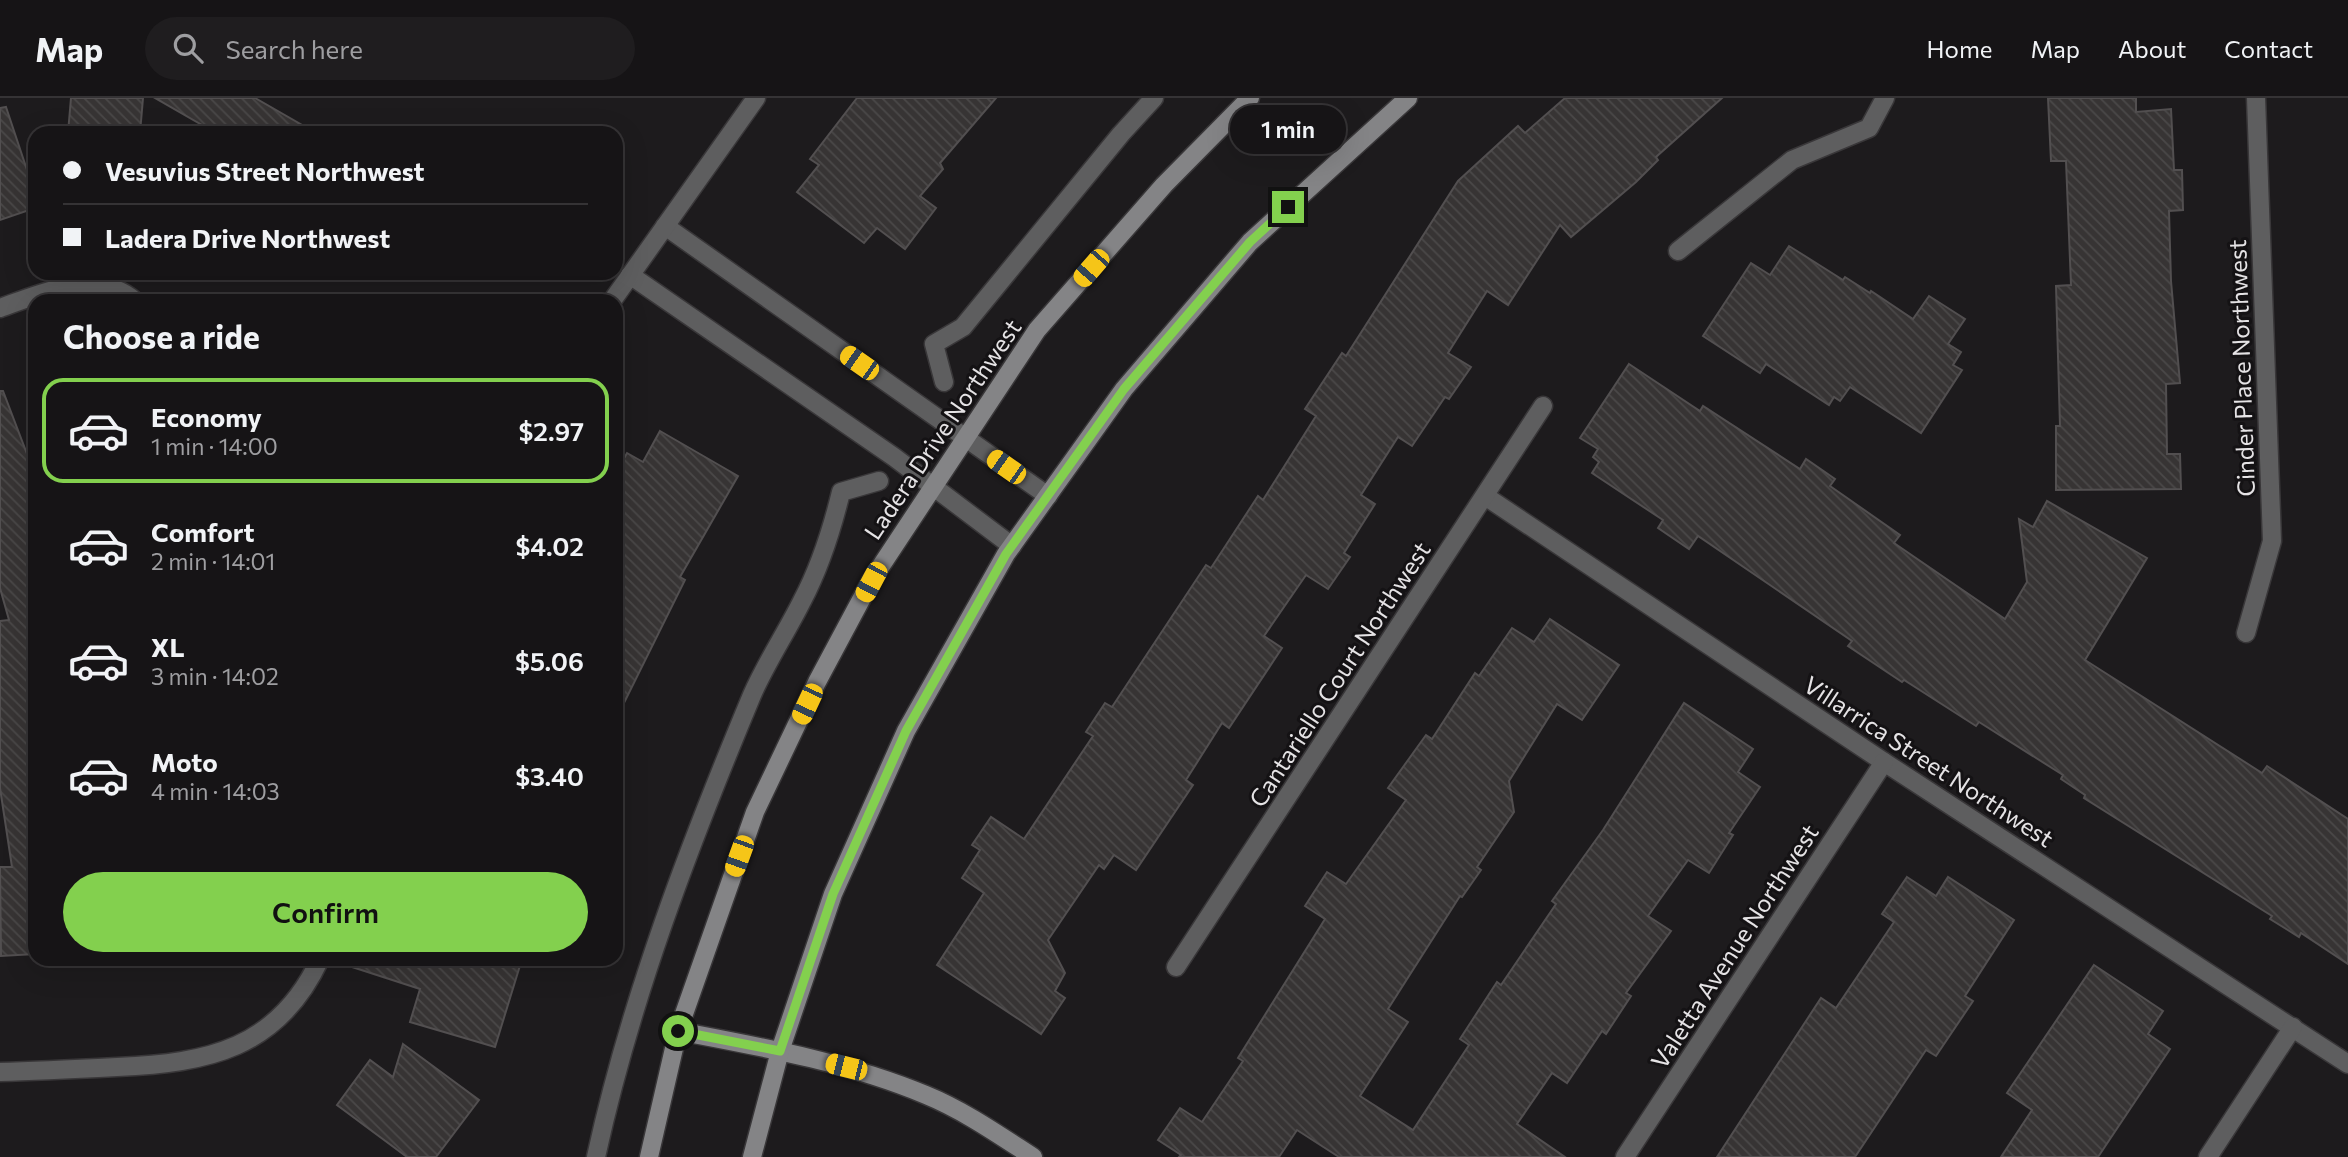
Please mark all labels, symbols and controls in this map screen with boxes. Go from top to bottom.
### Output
search box [145,17,635,80]
text: Map [35,28,103,69]
icon: search [169,29,207,67]
text: Search here [225,33,363,64]
text: Home [1927,34,1993,63]
text: Map [2031,34,2080,63]
text: About [2118,34,2186,63]
text: Contact [2224,34,2313,63]
callout: 1 min [1230,105,1346,154]
text: 1 min [1261,115,1315,143]
text: Vesuvius Street Northwest [105,155,425,186]
route end [1272,191,1304,223]
text: Ladera Drive Northwest [105,222,390,253]
street label: Cinder Place Northwest [2222,239,2260,497]
car [1070,245,1113,291]
street label: Ladera Drive Northwest [857,313,1027,545]
text: Choose a ride [63,316,260,356]
car [836,342,883,384]
icon: car [67,399,130,462]
text: Economy [151,401,262,432]
text: $2.97 [518,415,584,446]
text: 1 min · 14:00 [151,432,278,460]
car [983,446,1030,488]
icon: car [67,514,130,577]
text: Comfort [151,516,254,547]
text: $4.02 [516,530,584,561]
street label: Cantariello Court Northwest [1242,536,1436,812]
text: 2 min · 14:01 [151,547,275,575]
car [852,559,891,605]
icon: car [67,629,130,692]
text: XL [151,631,185,662]
text: $5.06 [515,645,584,676]
text: 3 min · 14:02 [151,662,279,690]
street label: Villarrica Street Northwest [1799,669,2059,853]
car [789,681,826,727]
icon: car [67,744,130,807]
text: Moto [151,746,218,777]
text: $3.40 [515,760,584,791]
text: 4 min · 14:03 [151,777,280,805]
street label: Valetta Avenue Northwest [1644,818,1824,1074]
car [722,833,757,879]
button: Confirm [63,872,588,952]
route start [662,1015,694,1047]
car [824,1052,869,1082]

